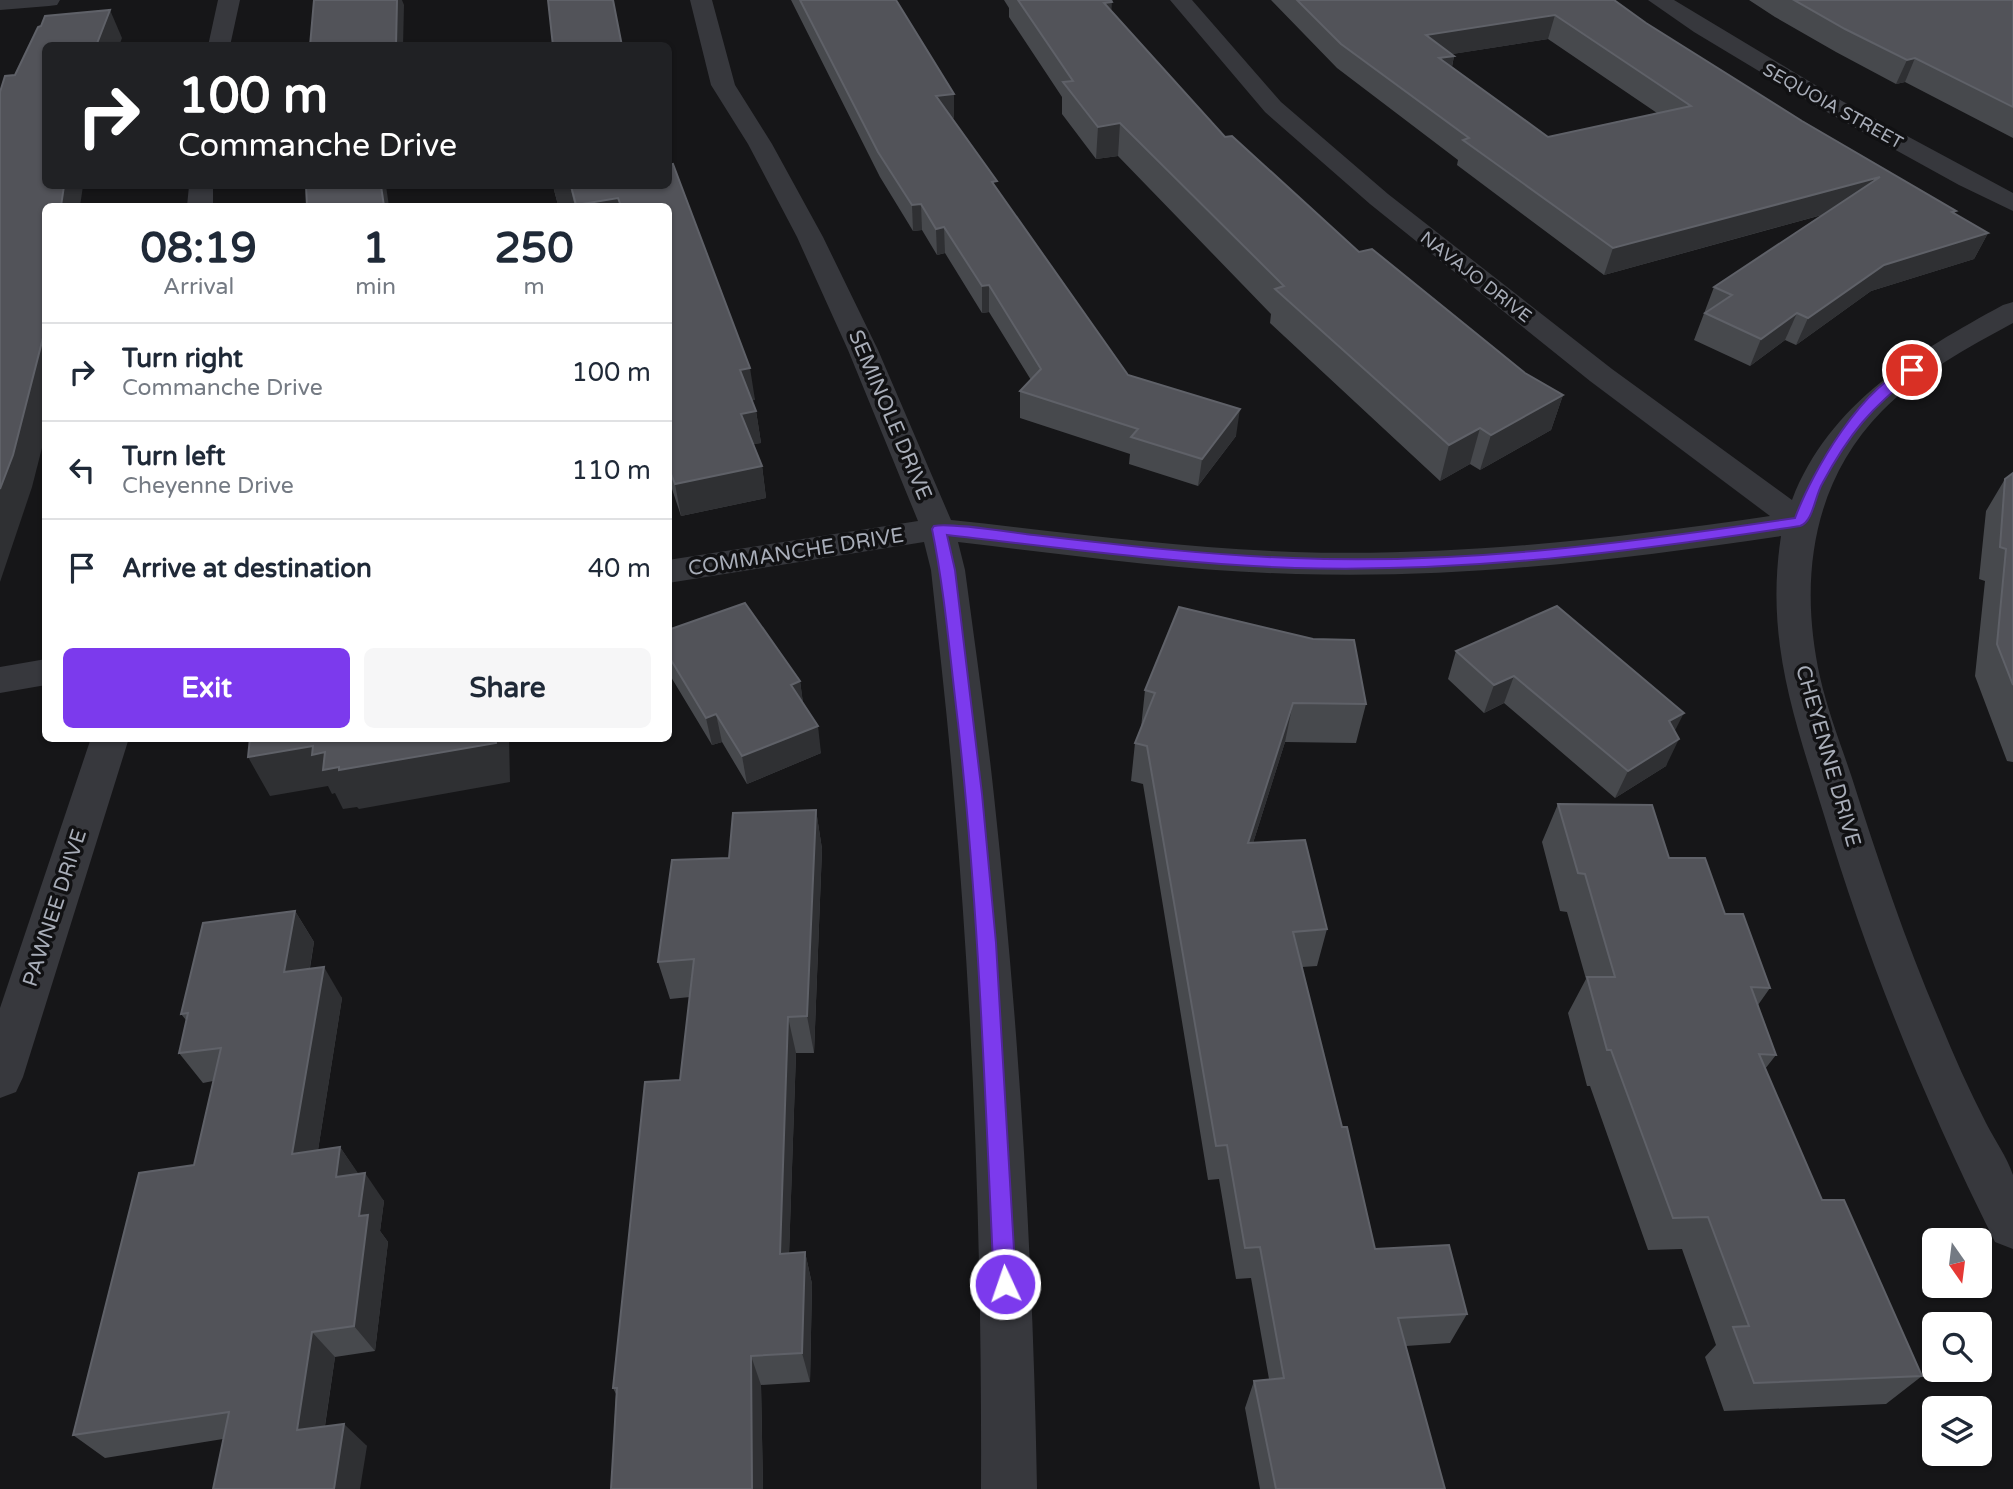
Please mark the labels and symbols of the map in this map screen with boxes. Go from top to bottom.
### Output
street label: SEQUOIA STREET [1759,58,1907,154]
street label: NAVAJO DRIVE [1416,227,1536,327]
street label: SEMINOLE DRIVE [843,326,937,504]
pin [1882,340,1942,400]
street label: COMMANCHE DRIVE [686,523,906,581]
street label: CHEYENNE DRIVE [1790,662,1866,850]
street label: PAWNEE DRIVE [18,826,92,990]
north arrow [1922,1228,1992,1298]
position arrow [968,1247,1042,1321]

